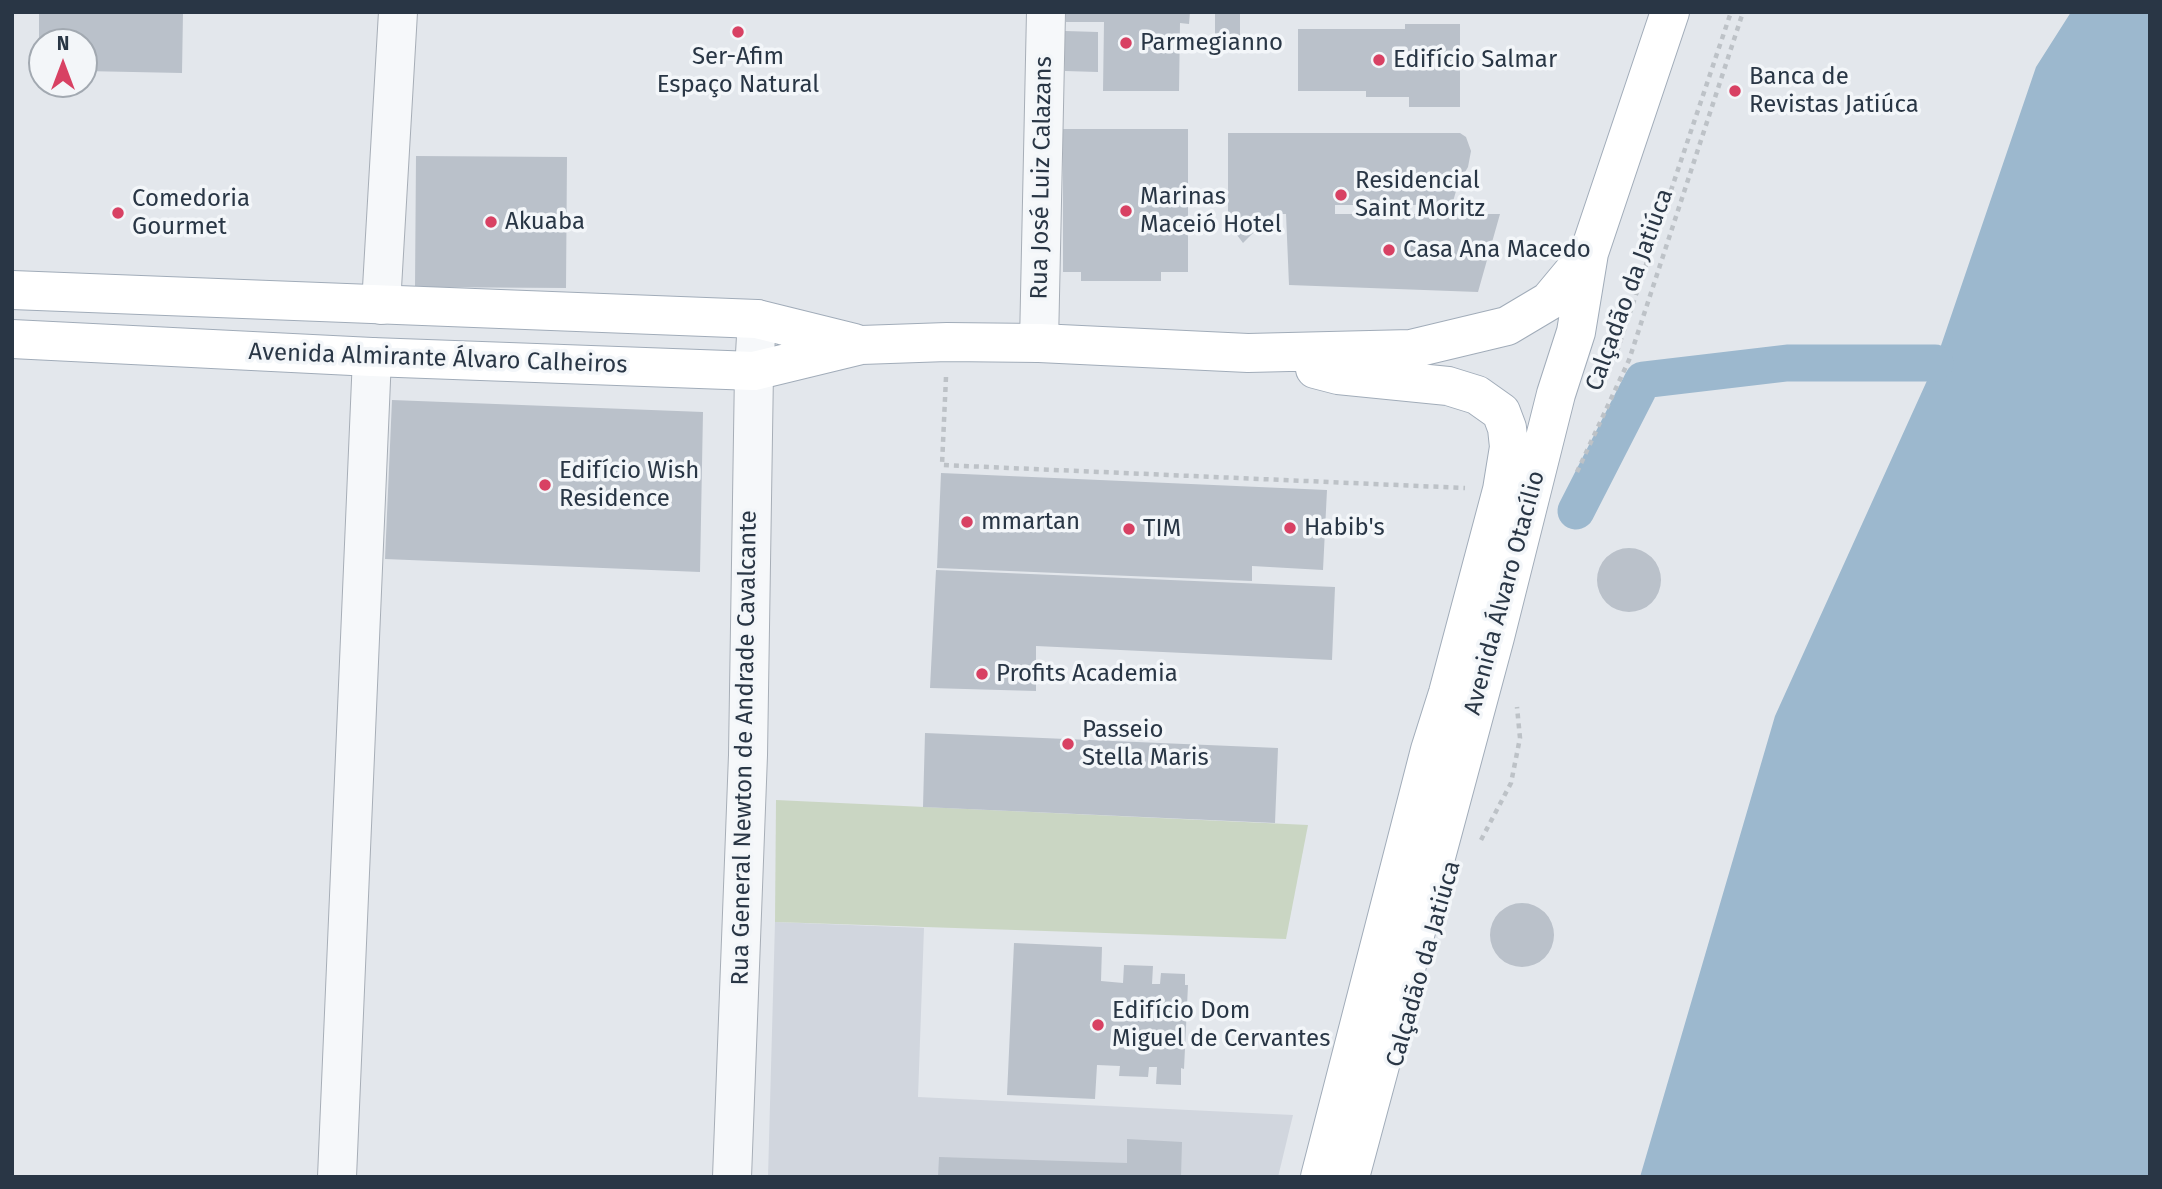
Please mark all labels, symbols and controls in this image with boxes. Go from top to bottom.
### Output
marker: Ser-Afim Espaço Natural [730,24,746,40]
north arrow [28,28,98,98]
place label: Parmegianno [1140,29,1283,57]
text: N [57,32,69,55]
marker: Parmegianno [1118,35,1134,51]
place label: Ser-Afim Espaço Natural [657,43,819,99]
place label: Edifício Salmar [1393,46,1557,74]
marker: Edifício Salmar [1371,52,1387,68]
street label: Rua José Luiz Calazans [1025,56,1059,300]
place label: Banca de Revistas Jatiúca [1749,63,1919,119]
marker: Banca de Revistas Jatiúca [1727,83,1743,99]
place label: Residencial Saint Moritz [1355,167,1485,223]
place label: Marinas Maceió Hotel [1140,183,1282,239]
place label: Comedoria Gourmet [132,185,250,241]
street label: Calçadão da Jatiúca [1580,185,1680,395]
marker: Residencial Saint Moritz [1333,187,1349,203]
marker: Marinas Maceió Hotel [1118,203,1134,219]
marker: Comedoria Gourmet [110,205,126,221]
place label: Akuaba [505,208,585,236]
marker: Akuaba [483,214,499,230]
place label: Casa Ana Macedo [1403,236,1591,264]
marker: Casa Ana Macedo [1381,242,1397,258]
street label: Avenida Almirante Álvaro Calheiros [248,338,628,380]
place label: Edifício Wish Residence [559,457,699,513]
street label: Avenida Álvaro Otacílio [1459,468,1551,718]
marker: Edifício Wish Residence [537,477,553,493]
place label: mmartan [981,508,1080,536]
street label: Rua General Newton de Andrade Cavalcante [726,510,764,986]
marker: mmartan [959,514,975,530]
place label: Habib's [1304,514,1385,542]
place label: TIM [1143,515,1181,543]
marker: Habib's [1282,520,1298,536]
marker: TIM [1121,521,1137,537]
place label: Profits Academia [996,660,1178,688]
marker: Profits Academia [974,666,990,682]
place label: Passeio Stella Maris [1082,716,1209,772]
marker: Passeio Stella Maris [1060,736,1076,752]
street label: Calçadão da Jatiúca [1381,858,1467,1070]
place label: Edifício Dom Miguel de Cervantes [1112,997,1330,1053]
marker: Edifício Dom Miguel de Cervantes [1090,1017,1106,1033]

